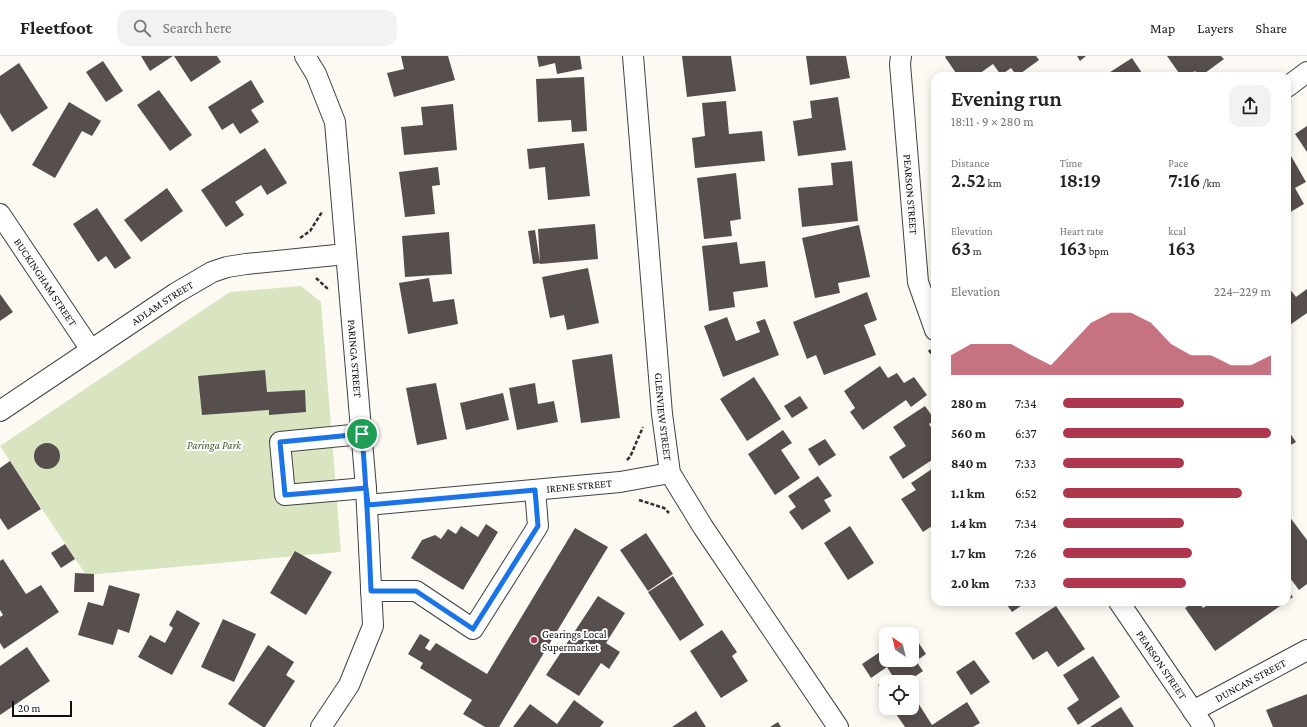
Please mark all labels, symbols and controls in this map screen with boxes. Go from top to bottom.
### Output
search box [117,10,397,46]
text: Fleetfoot [20,17,93,38]
icon: search [131,17,153,39]
text: Search here [163,20,232,36]
text: Map [1150,20,1175,36]
text: Layers [1197,20,1234,36]
text: Share [1256,20,1287,36]
button: share [1229,85,1271,127]
text: Evening run [951,86,1062,111]
text: 18:11 · 9 × 280 m [951,114,1034,129]
street label: PEARSON STREET [901,154,920,235]
text: Distance [951,157,989,169]
text: Time [1060,157,1082,169]
text: Pace [1168,157,1188,169]
text: 2.52 [951,169,985,191]
text: 18:19 [1060,169,1101,191]
text: 7:16 [1168,169,1200,191]
text: km [985,177,1002,189]
text: /km [1200,177,1221,189]
text: Elevation [951,225,993,237]
text: Heart rate [1060,225,1104,237]
text: kcal [1168,225,1186,237]
street label: BUCKINGHAM STREET [12,236,79,328]
text: 63 [951,237,971,259]
text: 163 [1060,237,1087,259]
text: 163 [1168,237,1195,259]
text: m [971,245,982,257]
text: bpm [1087,245,1109,257]
street label: ADLAM STREET [129,278,195,327]
text: Elevation [951,284,1000,299]
text: 224–229 m [1214,284,1271,299]
street label: PARINGA STREET [346,319,364,398]
street label: GLENVIEW STREET [653,372,674,461]
text: 280 m [951,396,987,411]
text: 7:34 [1015,396,1037,411]
pin [345,417,379,451]
icon: arrive [351,423,373,445]
text: 560 m [951,426,986,441]
text: 6:37 [1015,426,1037,441]
park label: Paringa Park [187,439,242,452]
text: 840 m [951,456,987,471]
text: 7:33 [1015,456,1036,471]
street label: IRENE STREET [546,477,612,495]
text: 1.1 km [951,486,985,501]
text: 6:52 [1015,486,1037,501]
text: 1.4 km [951,516,987,531]
text: 7:34 [1015,516,1037,531]
text: 1.7 km [951,546,986,561]
text: 7:26 [1015,546,1037,561]
text: 2.0 km [951,576,989,591]
text: 7:33 [1015,576,1036,591]
north arrow [879,627,919,667]
map controls [879,627,919,715]
place label: Gearings Local Supermarket [542,628,607,654]
street label: PEARSON STREET [1134,628,1189,702]
marker: Gearings Local Supermarket [529,635,539,645]
street label: DUNCAN STREET [1213,656,1288,704]
button: locate [879,675,919,715]
scale bar [12,699,72,718]
text: 20 m [18,702,40,714]

